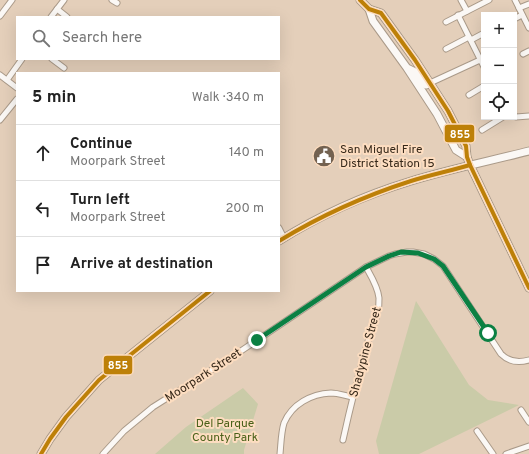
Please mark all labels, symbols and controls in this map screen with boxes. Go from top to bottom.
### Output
map controls [481,12,517,120]
button: + [481,12,517,48]
search box [16,16,280,60]
icon: search [30,27,52,49]
text: Search here [62,29,142,48]
button: − [481,48,517,84]
button: locate [481,84,517,120]
text: 5 min [32,87,76,109]
text: Walk · 340 m [192,90,264,106]
line badge: 855 [444,124,475,143]
text: 855 [450,128,470,142]
text: Continue [70,135,132,154]
icon: ahead [32,142,54,164]
place label: San Miguel Fire District Station 15 [340,142,435,172]
public building icon: San Miguel Fire District Station 15 [311,143,337,169]
text: 140 m [229,145,264,161]
text: Moorpark Street [70,154,165,170]
text: Turn left [70,191,130,210]
icon: left [32,198,54,220]
text: 200 m [225,201,264,217]
text: Moorpark Street [70,210,165,226]
icon: arrive [32,254,54,276]
text: Arrive at destination [70,255,213,274]
street label: Shadypine Street [346,305,386,399]
route start [479,324,497,342]
route end [248,331,266,349]
street label: Moorpark Street [162,345,245,407]
line badge: 855 [103,355,133,375]
text: 855 [108,359,128,373]
park label: Del Parque County Park [192,416,258,446]

